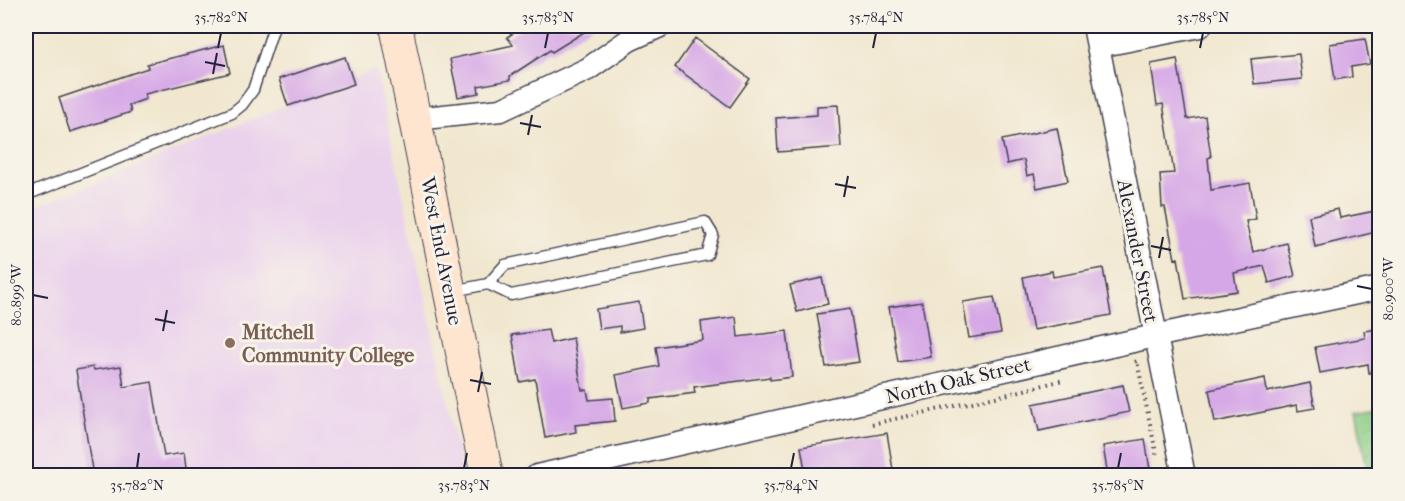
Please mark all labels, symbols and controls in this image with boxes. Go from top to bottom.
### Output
text: 35.782°N [194,8,249,26]
text: 35.783°N [522,8,575,26]
text: 35.784°N [848,8,904,26]
text: 35.785°N [1177,8,1230,26]
street label: West End Avenue [416,174,467,327]
street label: Alexander Street [1112,176,1163,325]
text: 80.900°W [1379,256,1397,321]
text: 80.899°W [7,263,25,326]
place label: Mitchell Community College [241,321,414,367]
marker: Mitchell Community College [223,336,237,350]
street label: North Oak Street [883,353,1033,408]
text: 35.782°N [110,476,165,494]
text: 35.783°N [438,476,491,494]
text: 35.784°N [763,476,819,494]
text: 35.785°N [1092,476,1145,494]

